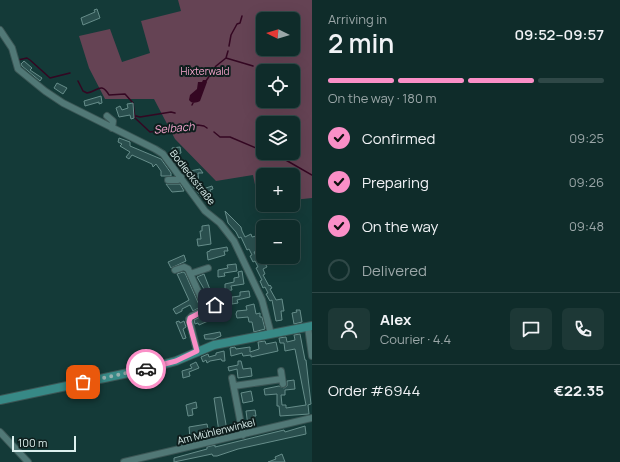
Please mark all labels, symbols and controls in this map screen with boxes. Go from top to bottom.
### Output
text: Arriving in [328,10,387,28]
north arrow [256,12,300,56]
map controls [256,12,300,264]
text: 09:52–09:57 [514,24,604,45]
text: 2 min [328,25,394,61]
park label: Hixterwald [181,64,230,78]
button: locate [256,64,300,108]
text: On the way · 180 m [328,89,436,107]
button: layers [256,116,300,160]
water label: Selbach [153,118,196,137]
icon: check [328,127,350,149]
text: Confirmed [362,128,435,149]
text: 09:25 [569,129,604,147]
street label: Bodieckstraße [167,146,219,208]
button: + [256,168,300,212]
icon: check [328,171,350,193]
text: Preparing [362,172,429,193]
text: 09:26 [569,173,604,191]
icon: check [328,215,350,237]
text: On the way [362,216,438,237]
text: 09:48 [569,217,604,235]
button: − [256,220,300,264]
text: Delivered [362,260,427,281]
pin [198,288,232,322]
icon: home [204,294,226,316]
button: person [328,308,370,350]
button: chat [510,308,552,350]
button: phone [562,308,604,350]
text: Alex [380,309,411,330]
text: Courier · 4.4 [380,330,451,348]
courier [126,349,166,389]
icon: car [135,358,157,380]
pin [66,365,100,399]
icon: bag [72,371,94,393]
text: Order #6944 [328,380,420,401]
text: €22.35 [554,380,604,401]
street label: Am Mühlenwinkel [175,415,257,447]
scale bar [12,434,76,453]
text: 100 m [18,435,47,450]

